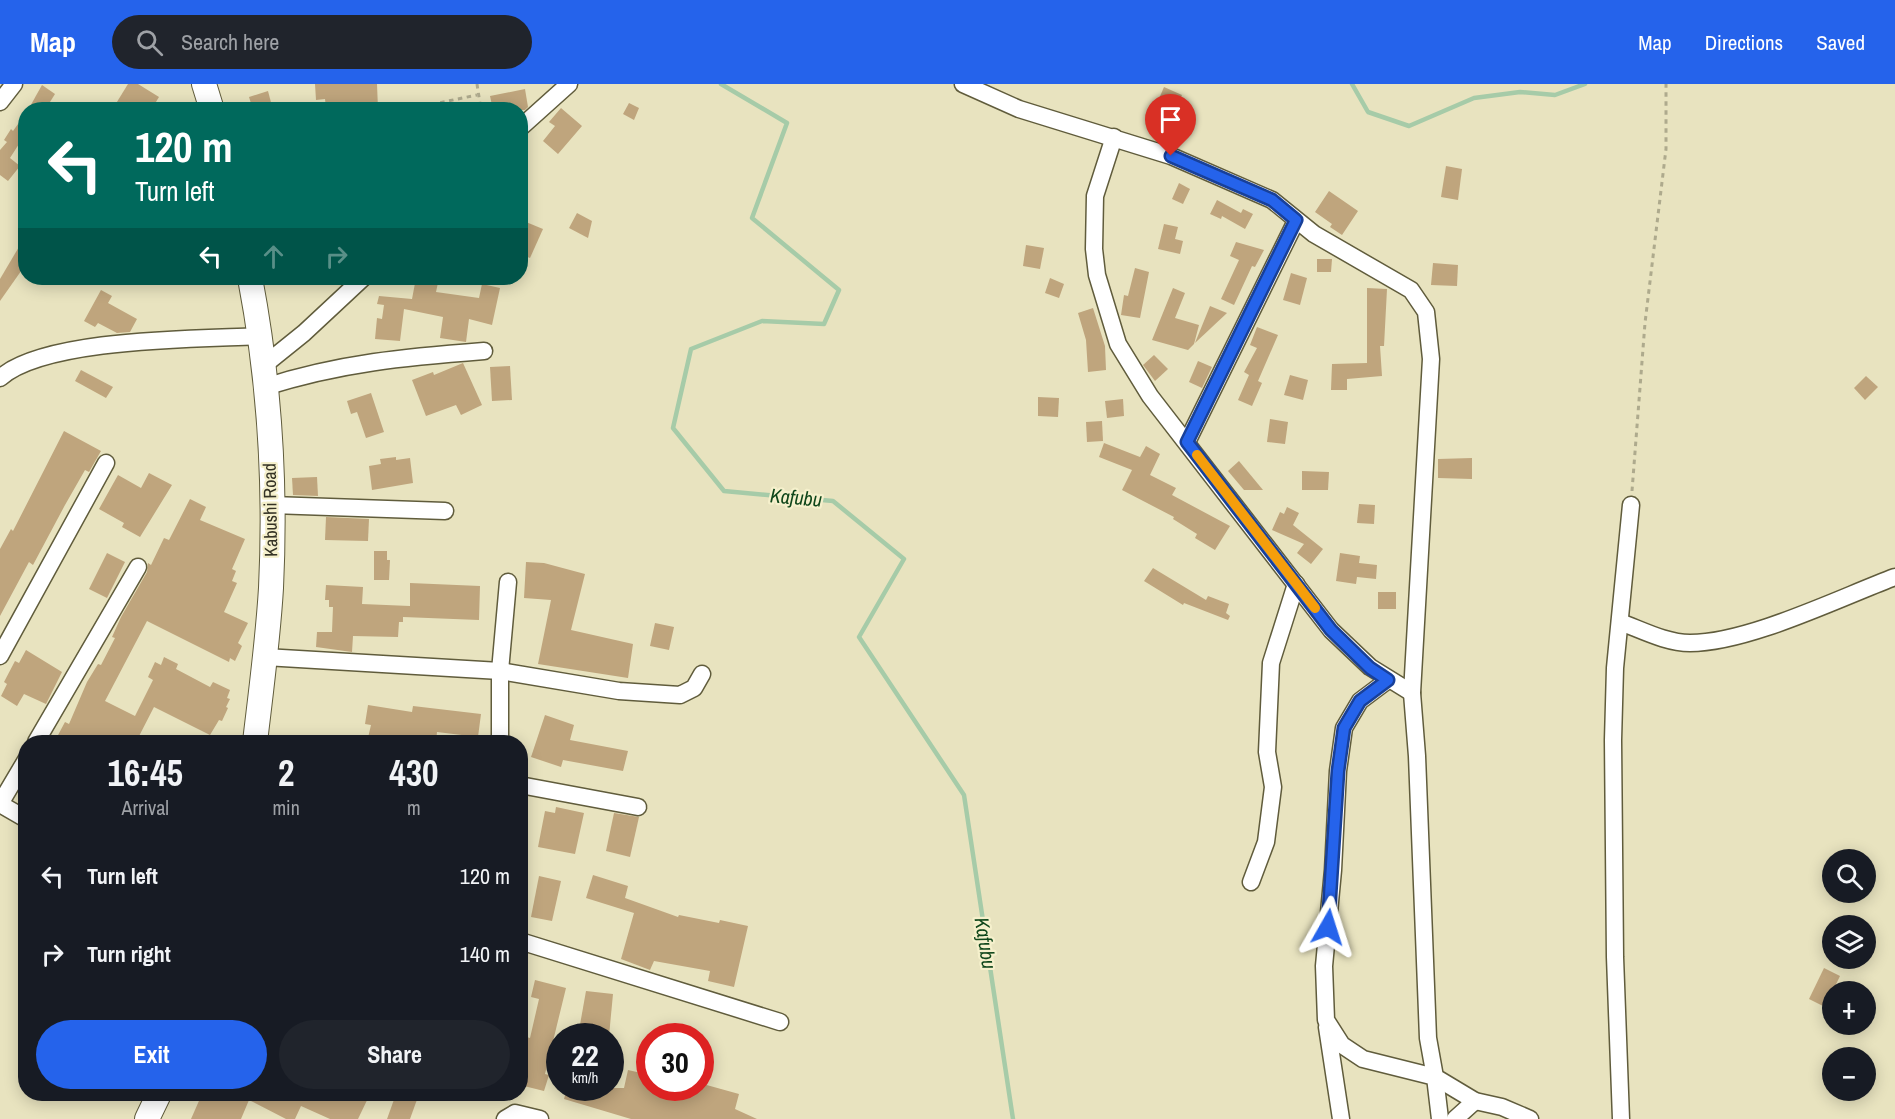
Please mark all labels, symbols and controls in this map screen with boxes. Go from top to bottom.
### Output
search box [112,15,532,69]
text: Map [30,23,76,61]
icon: search [133,26,166,59]
text: Search here [181,27,279,57]
text: Map [1638,28,1672,57]
text: Directions [1705,28,1783,57]
text: Saved [1816,28,1865,57]
pin [1145,94,1196,156]
icon: arrive [1154,103,1187,136]
text: 120 m [135,119,233,175]
icon: left [36,126,114,204]
text: Turn left [135,173,214,209]
icon: left [194,240,227,273]
icon: ahead [257,240,290,273]
icon: right [320,240,353,273]
street label: Kabushi Road [257,463,283,557]
water label: Kafubu [769,481,823,513]
text: 16:45 [107,749,183,797]
text: 2 [278,749,294,797]
text: 430 [389,749,439,797]
text: Arrival [122,794,169,821]
text: min [272,794,300,821]
text: m [407,794,421,821]
map controls [1822,849,1876,1101]
button: search [1822,849,1876,903]
icon: left [36,860,69,893]
text: Turn left [87,861,158,891]
text: 120 m [460,861,510,891]
position arrow [1296,895,1360,959]
water label: Kafubu [969,915,1003,971]
button: layers [1822,915,1876,969]
icon: right [36,938,69,971]
text: Turn right [87,939,171,969]
text: 140 m [460,939,510,969]
button: + [1822,981,1876,1035]
button: Exit [36,1020,267,1089]
button: Share [279,1020,510,1089]
speed limit sign: 30 [636,1023,714,1101]
text: 22 [571,1035,599,1075]
button: − [1822,1047,1876,1101]
text: km/h [572,1067,598,1088]

